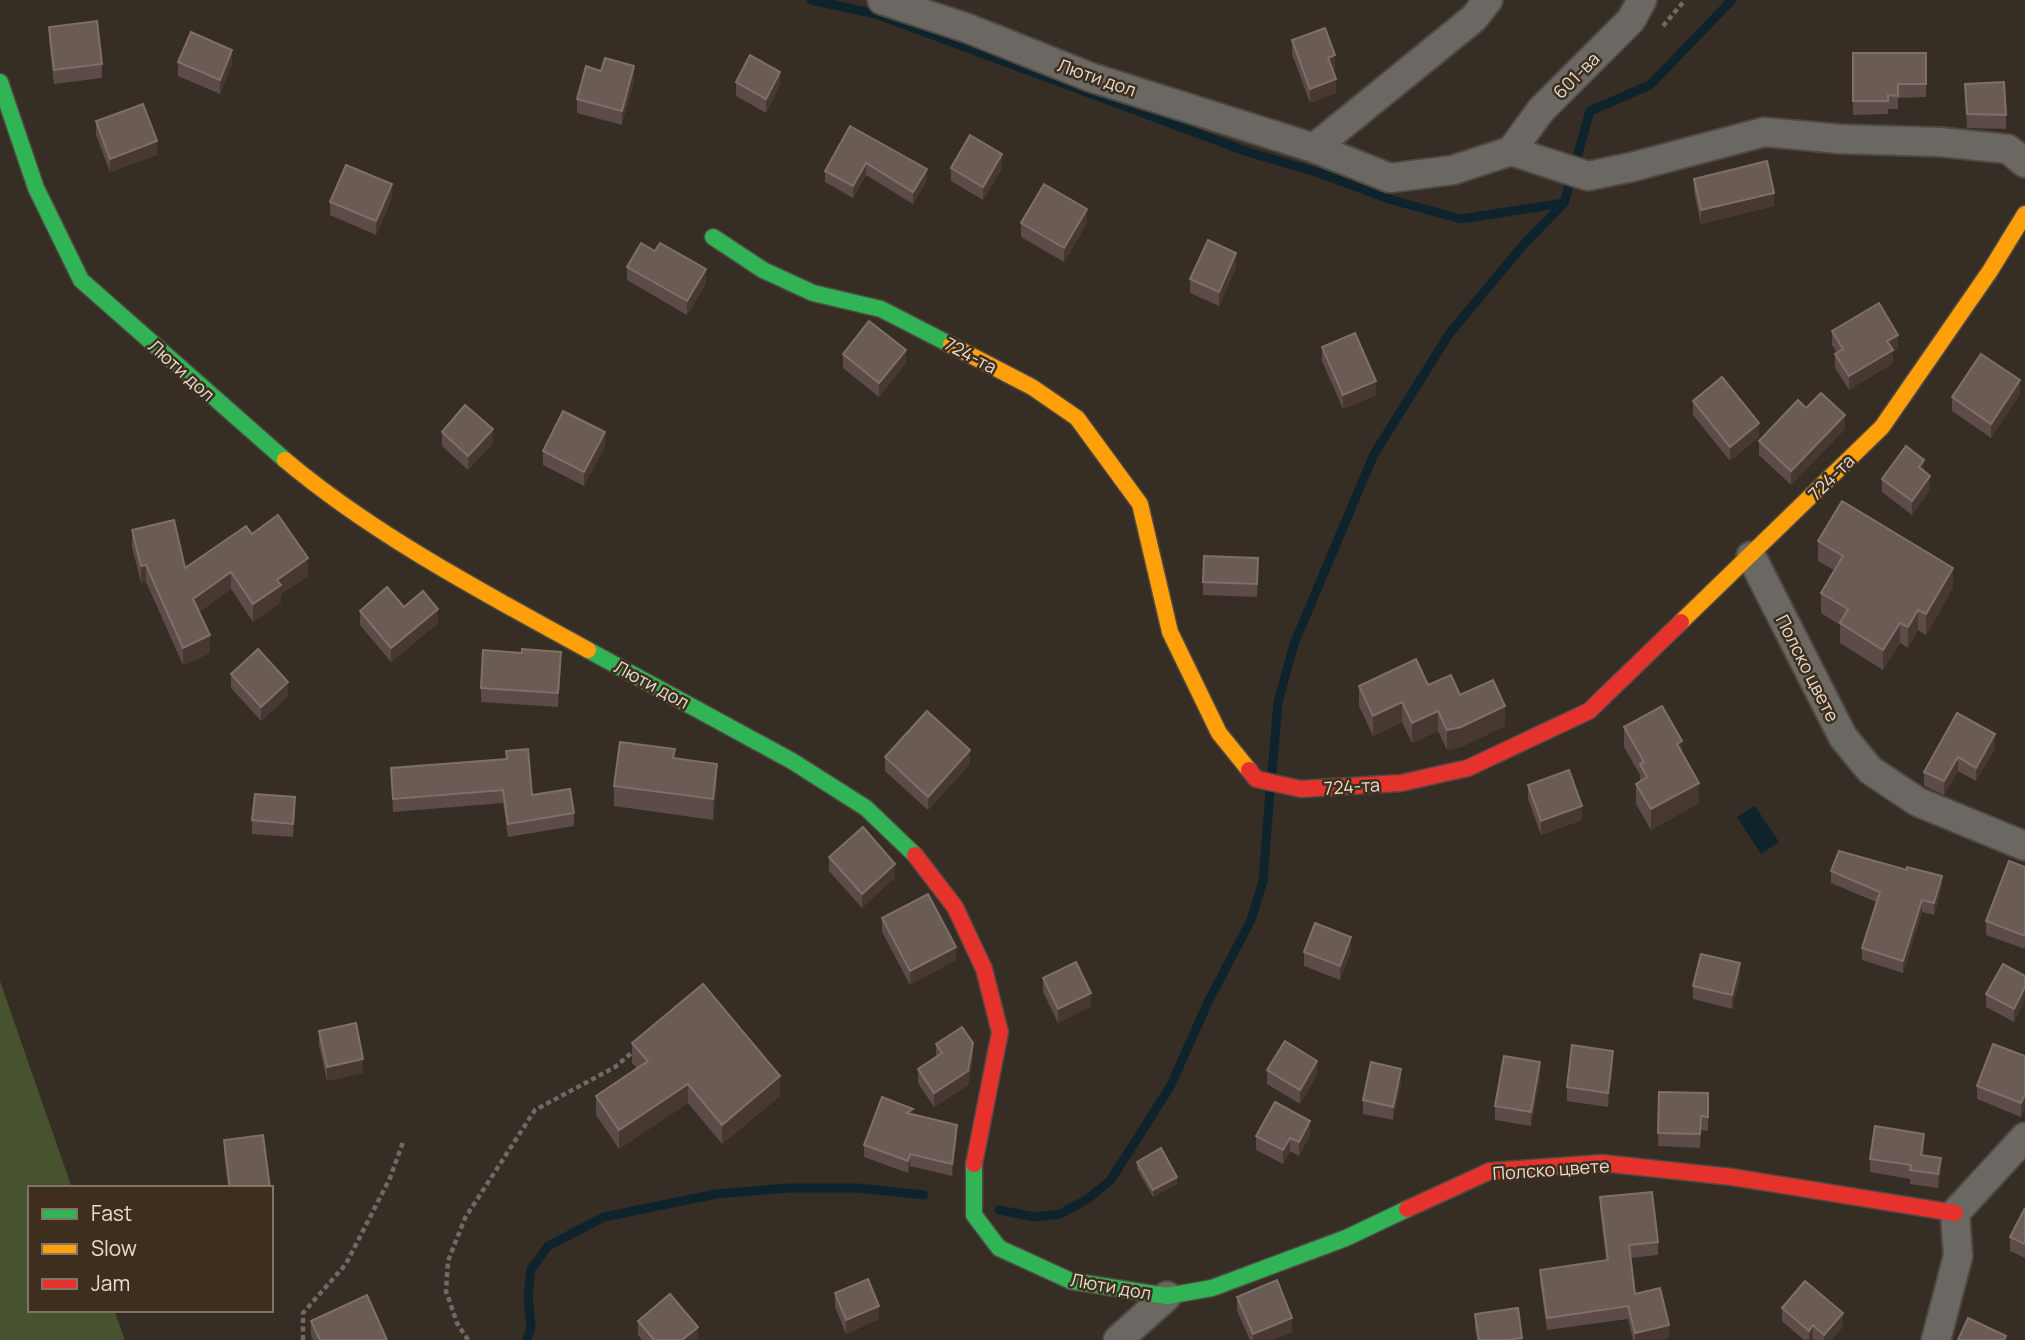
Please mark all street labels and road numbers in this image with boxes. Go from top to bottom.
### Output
street label: 601-ва [1548,47,1604,103]
street label: Люти дол [1055,52,1139,102]
street label: 724-та [941,331,1001,379]
street label: Люти дол [144,334,220,406]
street label: 724-та [1803,449,1859,505]
street label: Полско цвете [1771,610,1845,726]
street label: Люти дол [610,654,694,714]
street label: 724-та [1323,772,1381,800]
street label: Полско цвете [1492,1153,1610,1185]
street label: Люти дол [1069,1267,1153,1305]

